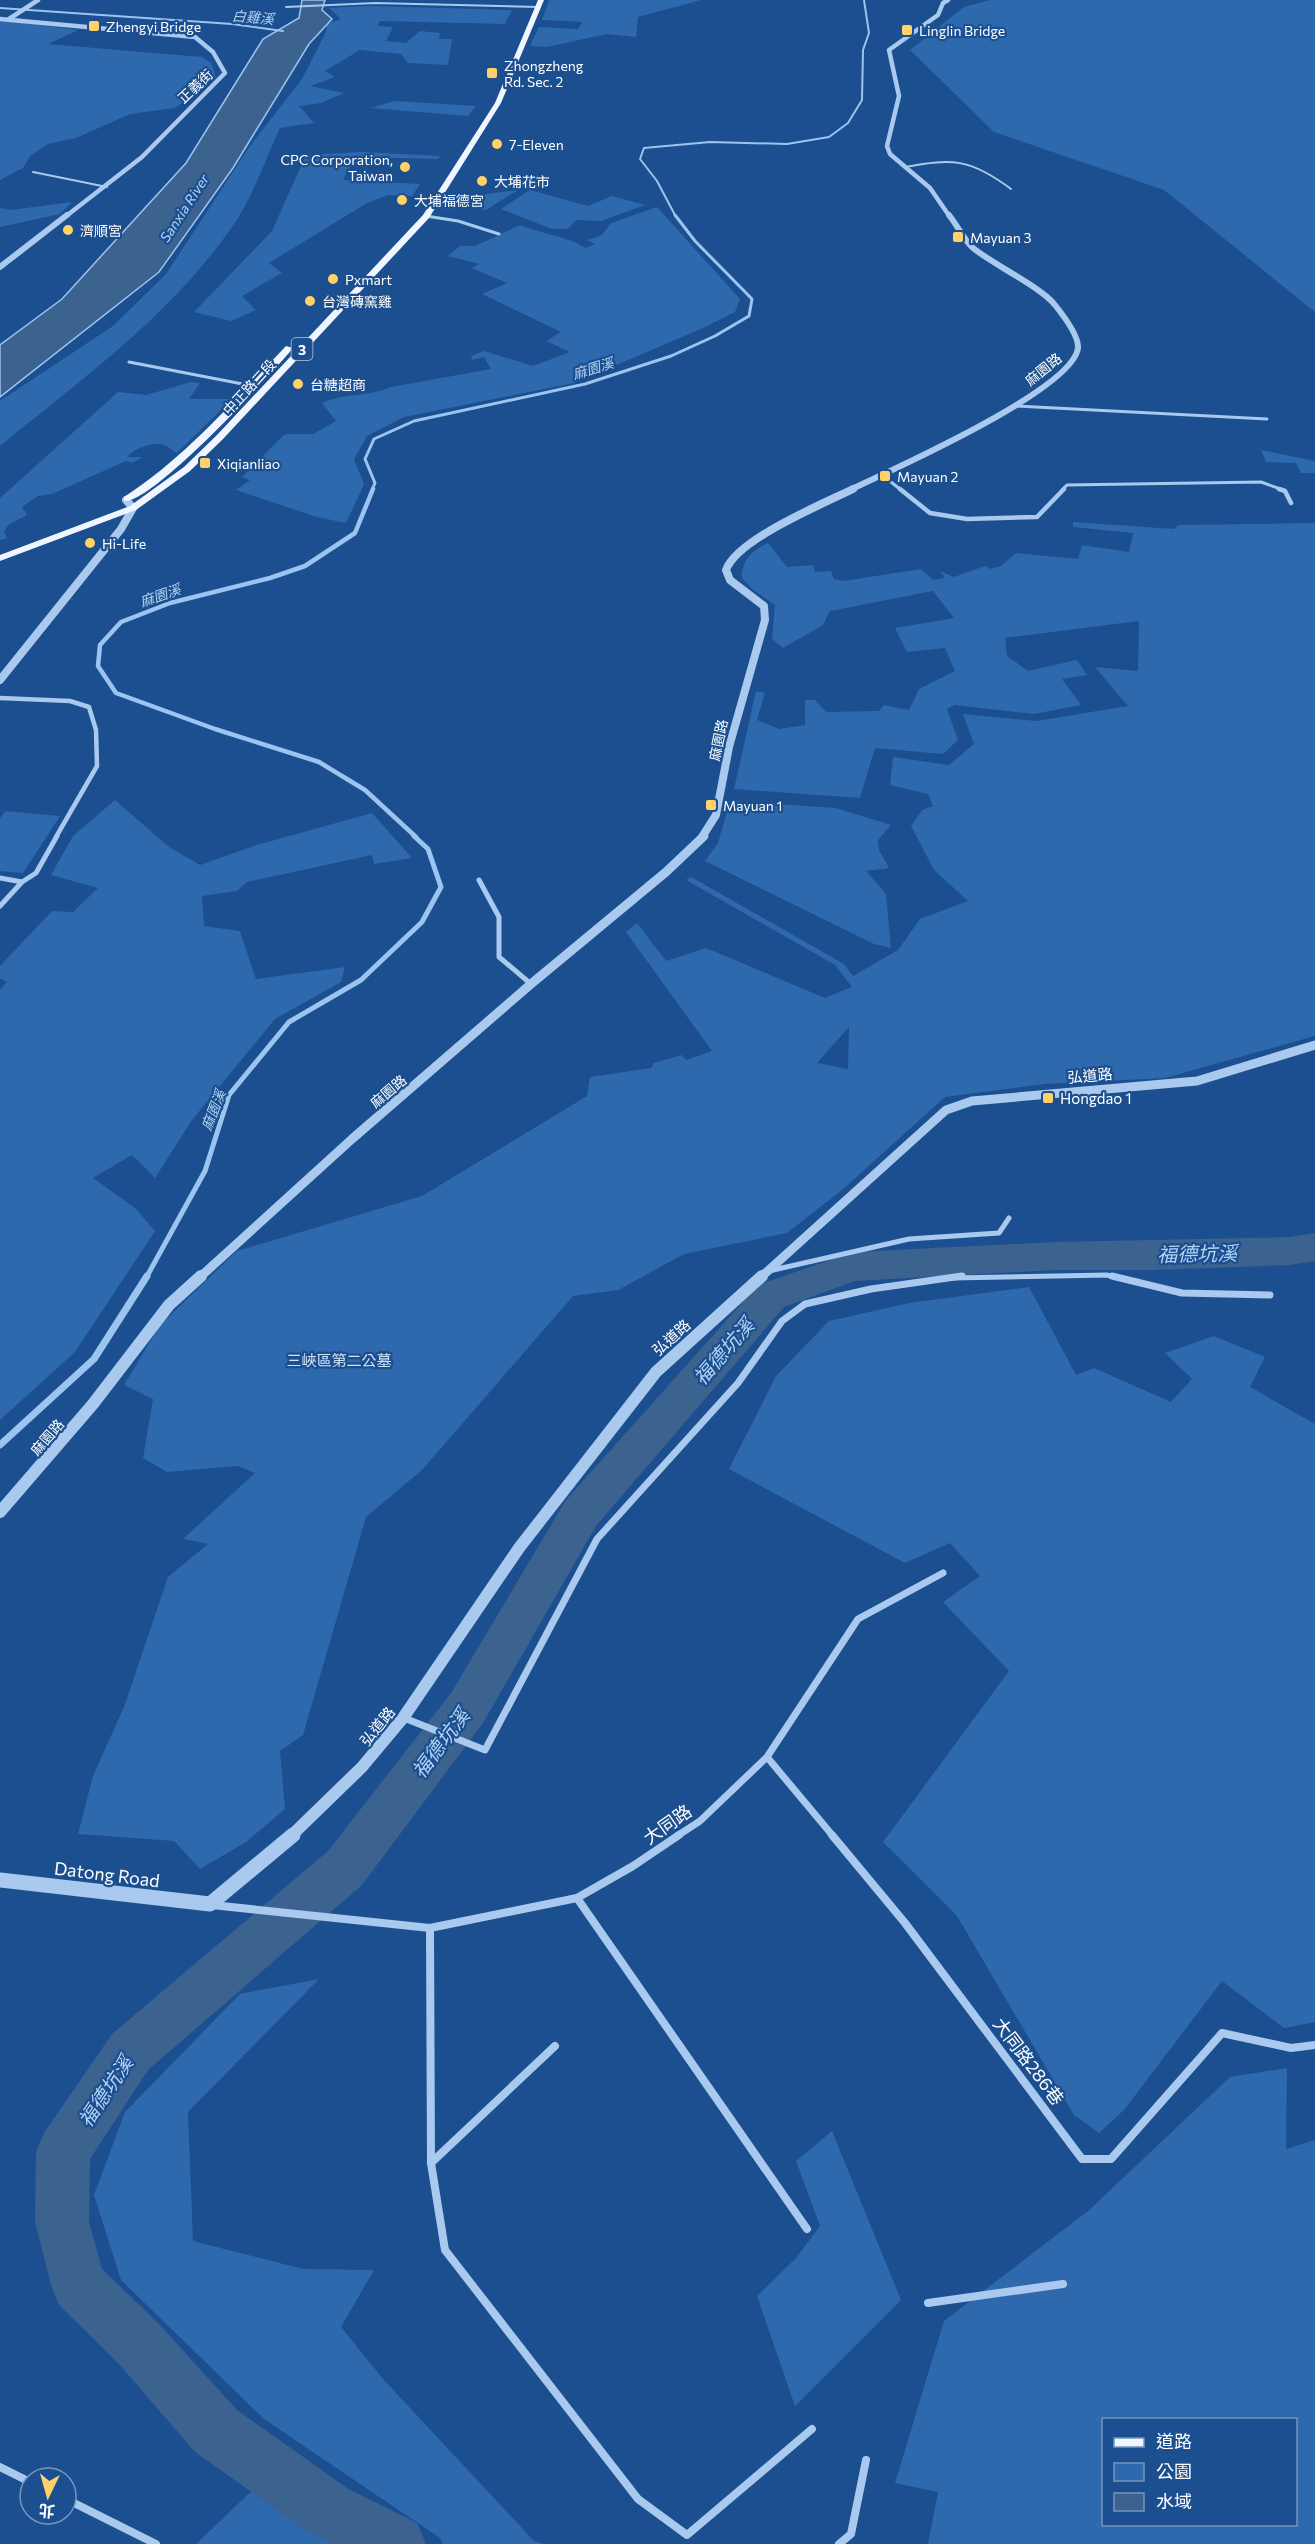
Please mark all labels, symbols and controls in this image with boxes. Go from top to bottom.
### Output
water label: 白雞溪 [231,7,277,27]
place label: Zhengyi Bridge [106,18,201,35]
marker: Zhengyi Bridge [87,19,101,33]
place label: Linglin Bridge [919,22,1005,39]
marker: Linglin Bridge [900,23,914,37]
place label: Zhongzheng Rd. Sec. 2 [504,57,584,90]
street label: 正義街 [174,65,216,107]
marker: Zhongzheng Rd. Sec. 2 [485,66,499,80]
place label: 7-Eleven [509,136,564,153]
marker: 7-Eleven [490,137,504,151]
place label: CPC Corporation, Taiwan [280,151,393,184]
marker: CPC Corporation, Taiwan [398,160,412,174]
water label: Sanxia River [156,170,212,245]
place label: 大埔花市 [494,173,550,190]
marker: 大埔花市 [475,174,489,188]
place label: 大埔福德宮 [414,192,484,209]
marker: 大埔福德宮 [395,193,409,207]
place label: 濟順宮 [80,222,122,239]
marker: 濟順宮 [61,223,75,237]
place label: Mayuan 3 [970,229,1032,246]
marker: Mayuan 3 [951,230,965,244]
place label: Pxmart [345,271,392,288]
marker: Pxmart [326,272,340,286]
place label: 台灣磚窯雞 [322,293,392,310]
marker: 台灣磚窯雞 [303,294,317,308]
road number: 3 [292,338,312,360]
street label: 麻園路 [1021,349,1065,389]
water label: 麻園溪 [570,353,617,382]
street label: 中正路二段 [219,356,279,418]
place label: 台糖超商 [310,376,366,393]
marker: 台糖超商 [291,377,305,391]
place label: Xiqianliao [217,455,280,472]
marker: Xiqianliao [198,456,212,470]
place label: Mayuan 2 [897,468,959,485]
marker: Mayuan 2 [878,469,892,483]
place label: Hi-Life [102,535,146,552]
marker: Hi-Life [83,536,97,550]
water label: 麻園溪 [137,579,185,610]
street label: 麻園路 [705,718,731,762]
place label: Mayuan 1 [723,797,783,814]
marker: Mayuan 1 [704,798,718,812]
street label: 弘道路 [1067,1064,1113,1086]
street label: 麻園路 [366,1071,410,1111]
water label: 麻園溪 [198,1085,229,1133]
place label: Hongdao 1 [1060,1089,1132,1107]
marker: Hongdao 1 [1041,1091,1055,1105]
water label: 福德坑溪 [1157,1240,1240,1266]
water label: 福德坑溪 [688,1311,760,1389]
street label: 弘道路 [648,1315,694,1359]
park label: 三峽區第二公墓 [286,1351,392,1369]
street label: 麻園路 [27,1416,67,1458]
water label: 福德坑溪 [406,1701,475,1782]
street label: 弘道路 [356,1703,398,1749]
street label: 大同路 [639,1800,695,1848]
street label: Datong Road [53,1857,161,1891]
street label: 大同路286巷 [989,2013,1069,2109]
water label: 福德坑溪 [73,2049,139,2131]
legend [1102,2418,1297,2526]
text: 道路 [1156,2430,1192,2452]
text: 公園 [1156,2460,1192,2482]
north arrow [18,2466,78,2526]
text: 水域 [1156,2490,1192,2512]
text: 北 [38,2501,55,2522]

